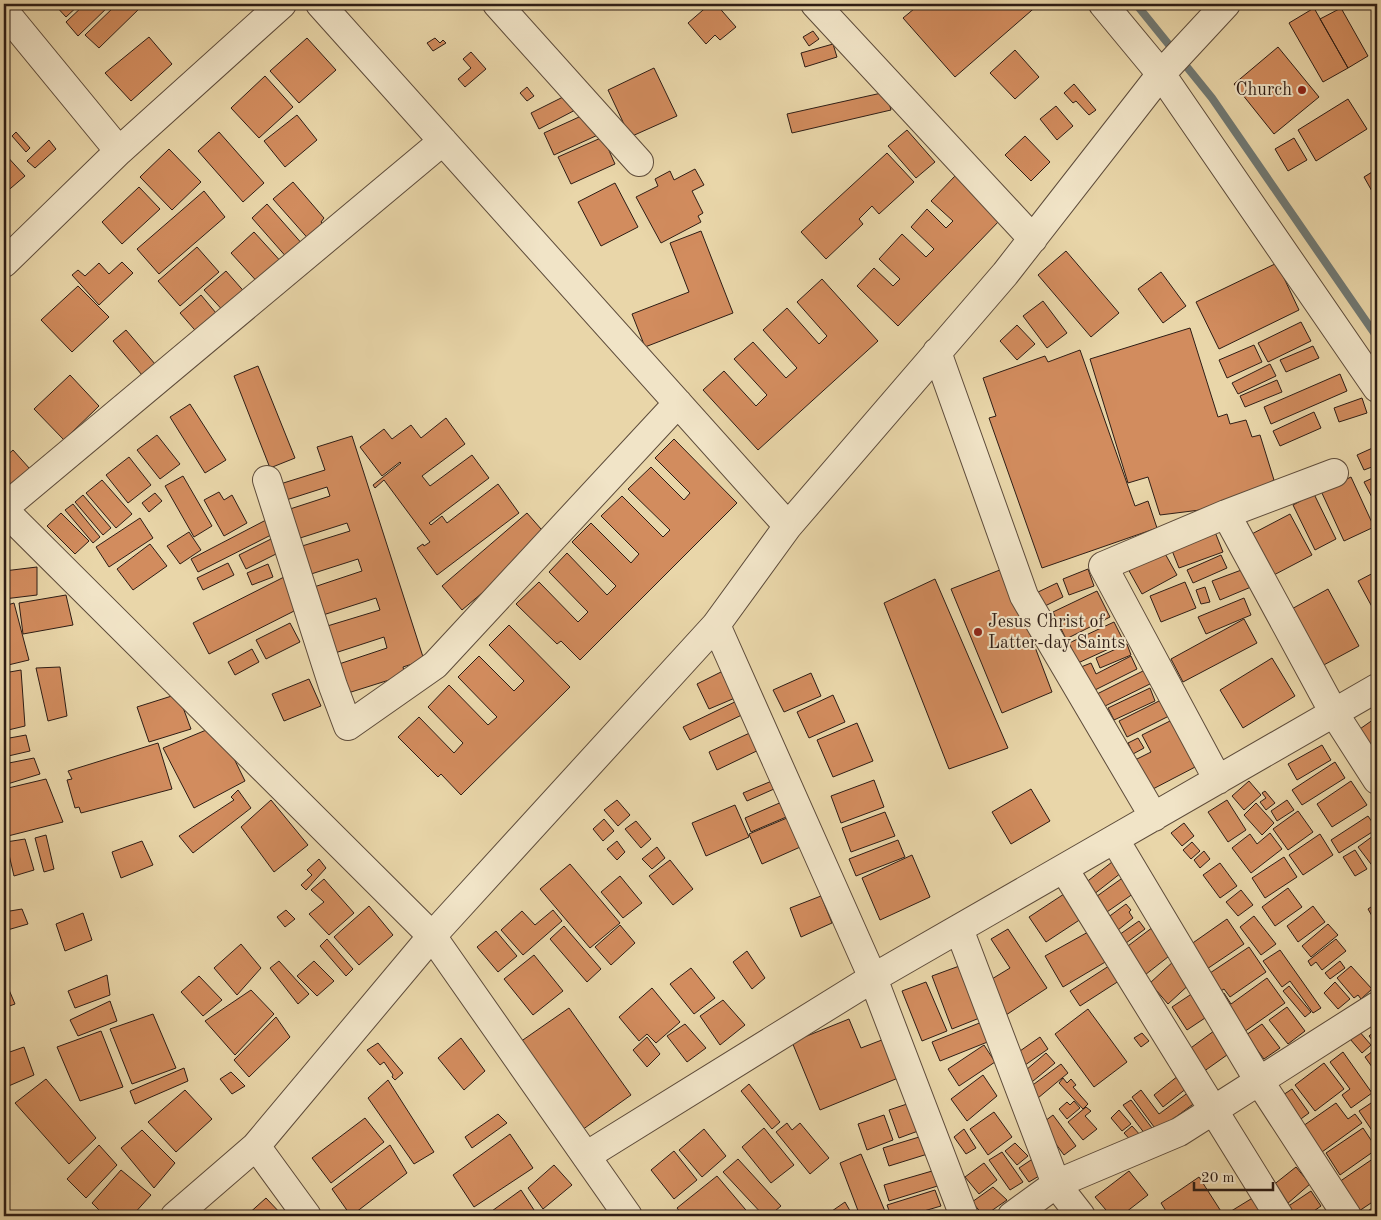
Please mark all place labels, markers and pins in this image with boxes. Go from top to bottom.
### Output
place label: Church [1236,81,1292,99]
marker: Church [1296,84,1308,96]
place label: Jesus Christ of Latter-day Saints [988,613,1125,652]
marker: Jesus Christ of Latter-day Saints [972,626,984,638]

